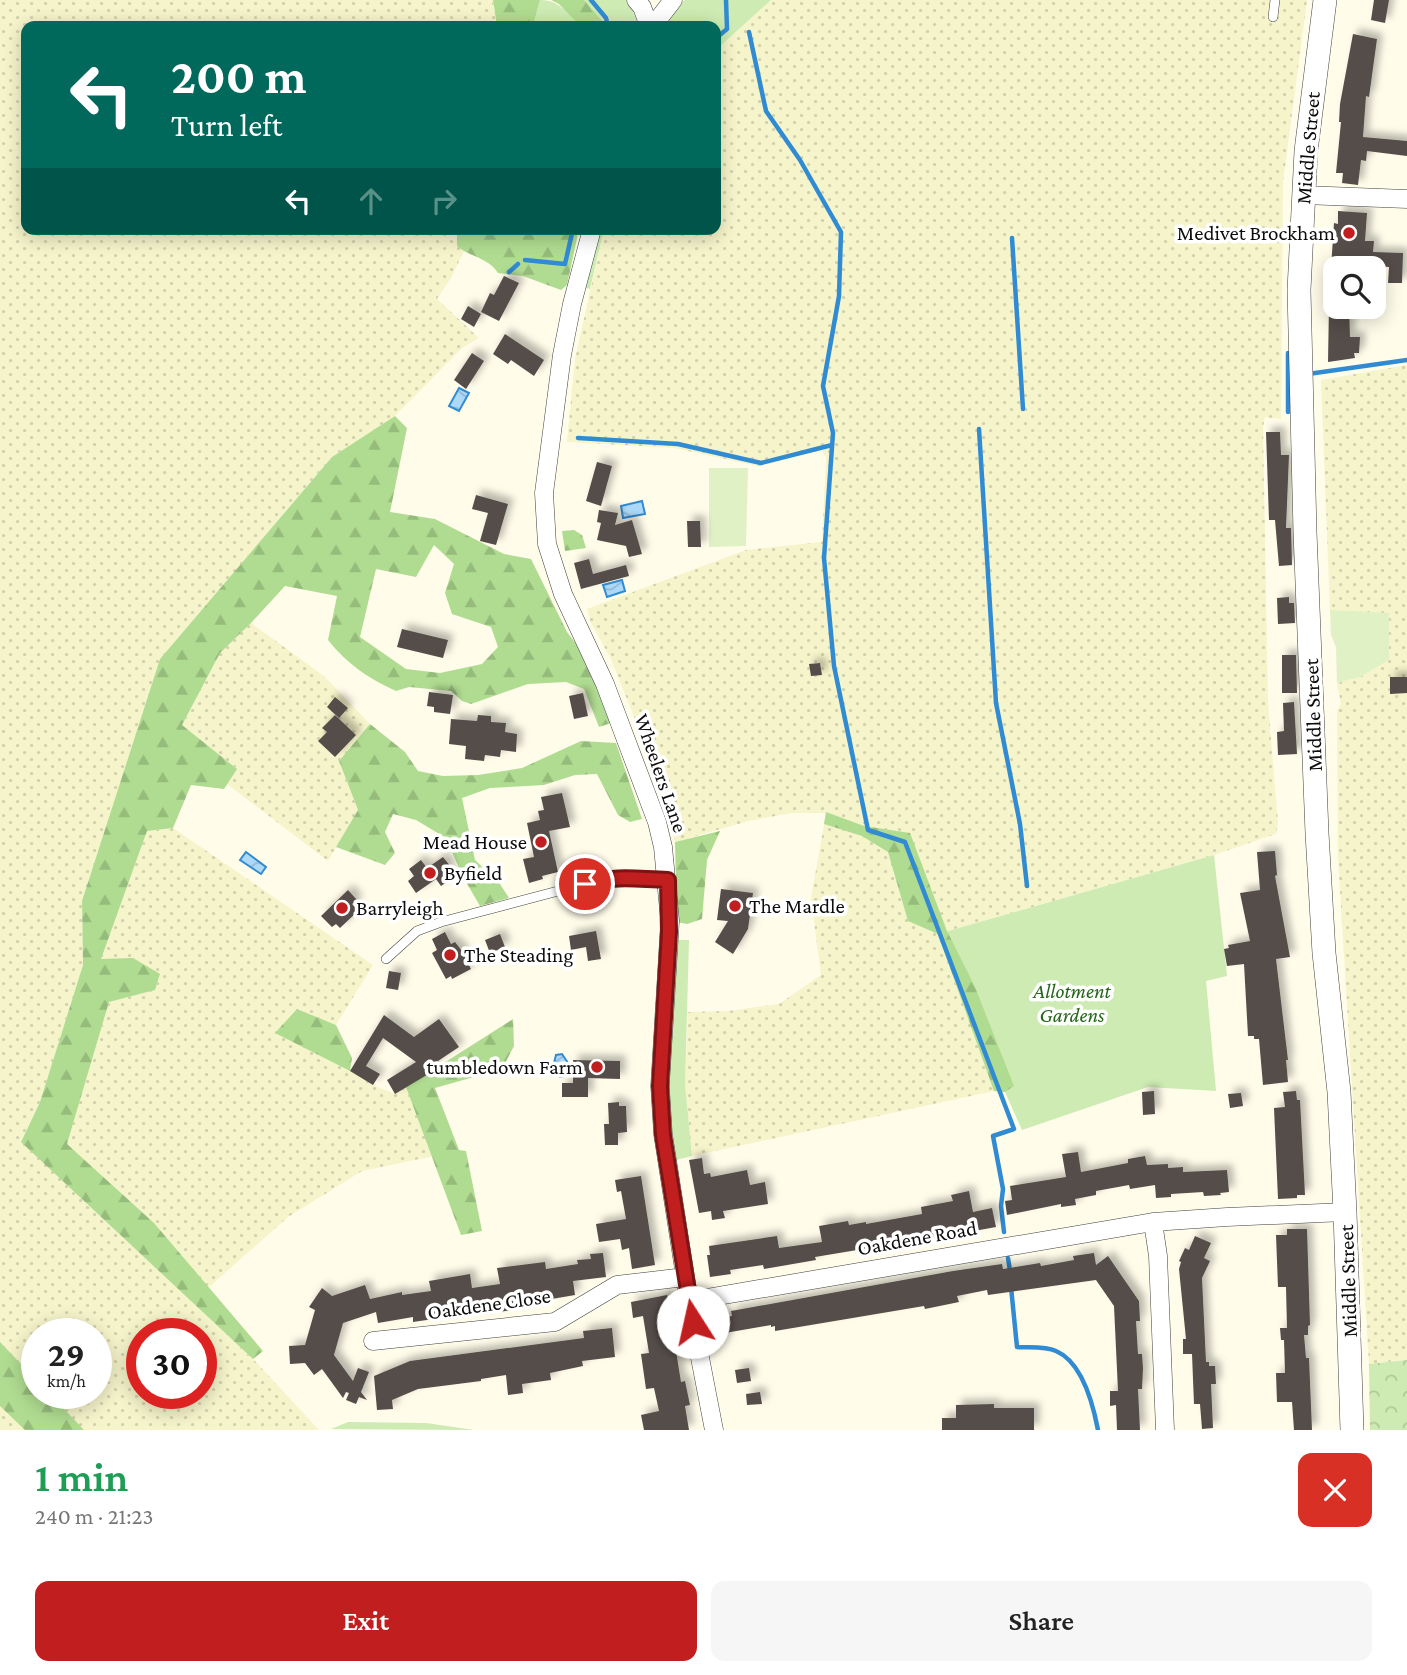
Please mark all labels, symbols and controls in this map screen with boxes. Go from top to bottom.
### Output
icon: left [56,49,147,140]
text: 200 m [171,49,306,104]
street label: Middle Street [1291,90,1325,205]
text: Turn left [171,107,282,143]
icon: left [279,182,317,220]
icon: ahead [352,182,390,220]
icon: right [425,182,463,220]
place label: Medivet Brockham [1177,221,1335,245]
marker: Medivet Brockham [1341,225,1357,241]
map controls [1323,256,1386,319]
button: search [1323,256,1386,319]
street label: Middle Street [1299,657,1327,772]
street label: Wheelers Lane [629,710,693,836]
place label: Mead House [423,830,527,854]
marker: Mead House [533,834,549,850]
pin [555,854,615,914]
place label: Byfield [444,861,502,885]
marker: Byfield [422,865,438,881]
icon: arrive [566,865,604,903]
place label: The Mardle [749,894,845,918]
place label: Barryleigh [356,896,444,920]
marker: The Mardle [727,898,743,914]
marker: Barryleigh [334,900,350,916]
place label: The Steading [464,943,573,967]
marker: The Steading [442,947,458,963]
park label: Allotment Gardens [1032,979,1112,1027]
place label: tumbledown Farm [426,1055,583,1079]
marker: tumbledown Farm [589,1059,605,1075]
street label: Oakdene Road [855,1216,979,1260]
street label: Middle Street [1334,1223,1362,1338]
street label: Oakdene Close [426,1283,552,1325]
position arrow [656,1285,730,1359]
speed limit sign: 30 [126,1318,217,1409]
text: 29 [48,1335,85,1374]
text: km/h [47,1371,86,1391]
text: 1 min [35,1453,128,1500]
button: close [1298,1453,1372,1527]
text: 240 m · 21:23 [35,1503,153,1529]
button: Exit [35,1581,697,1661]
button: Share [711,1581,1372,1661]

